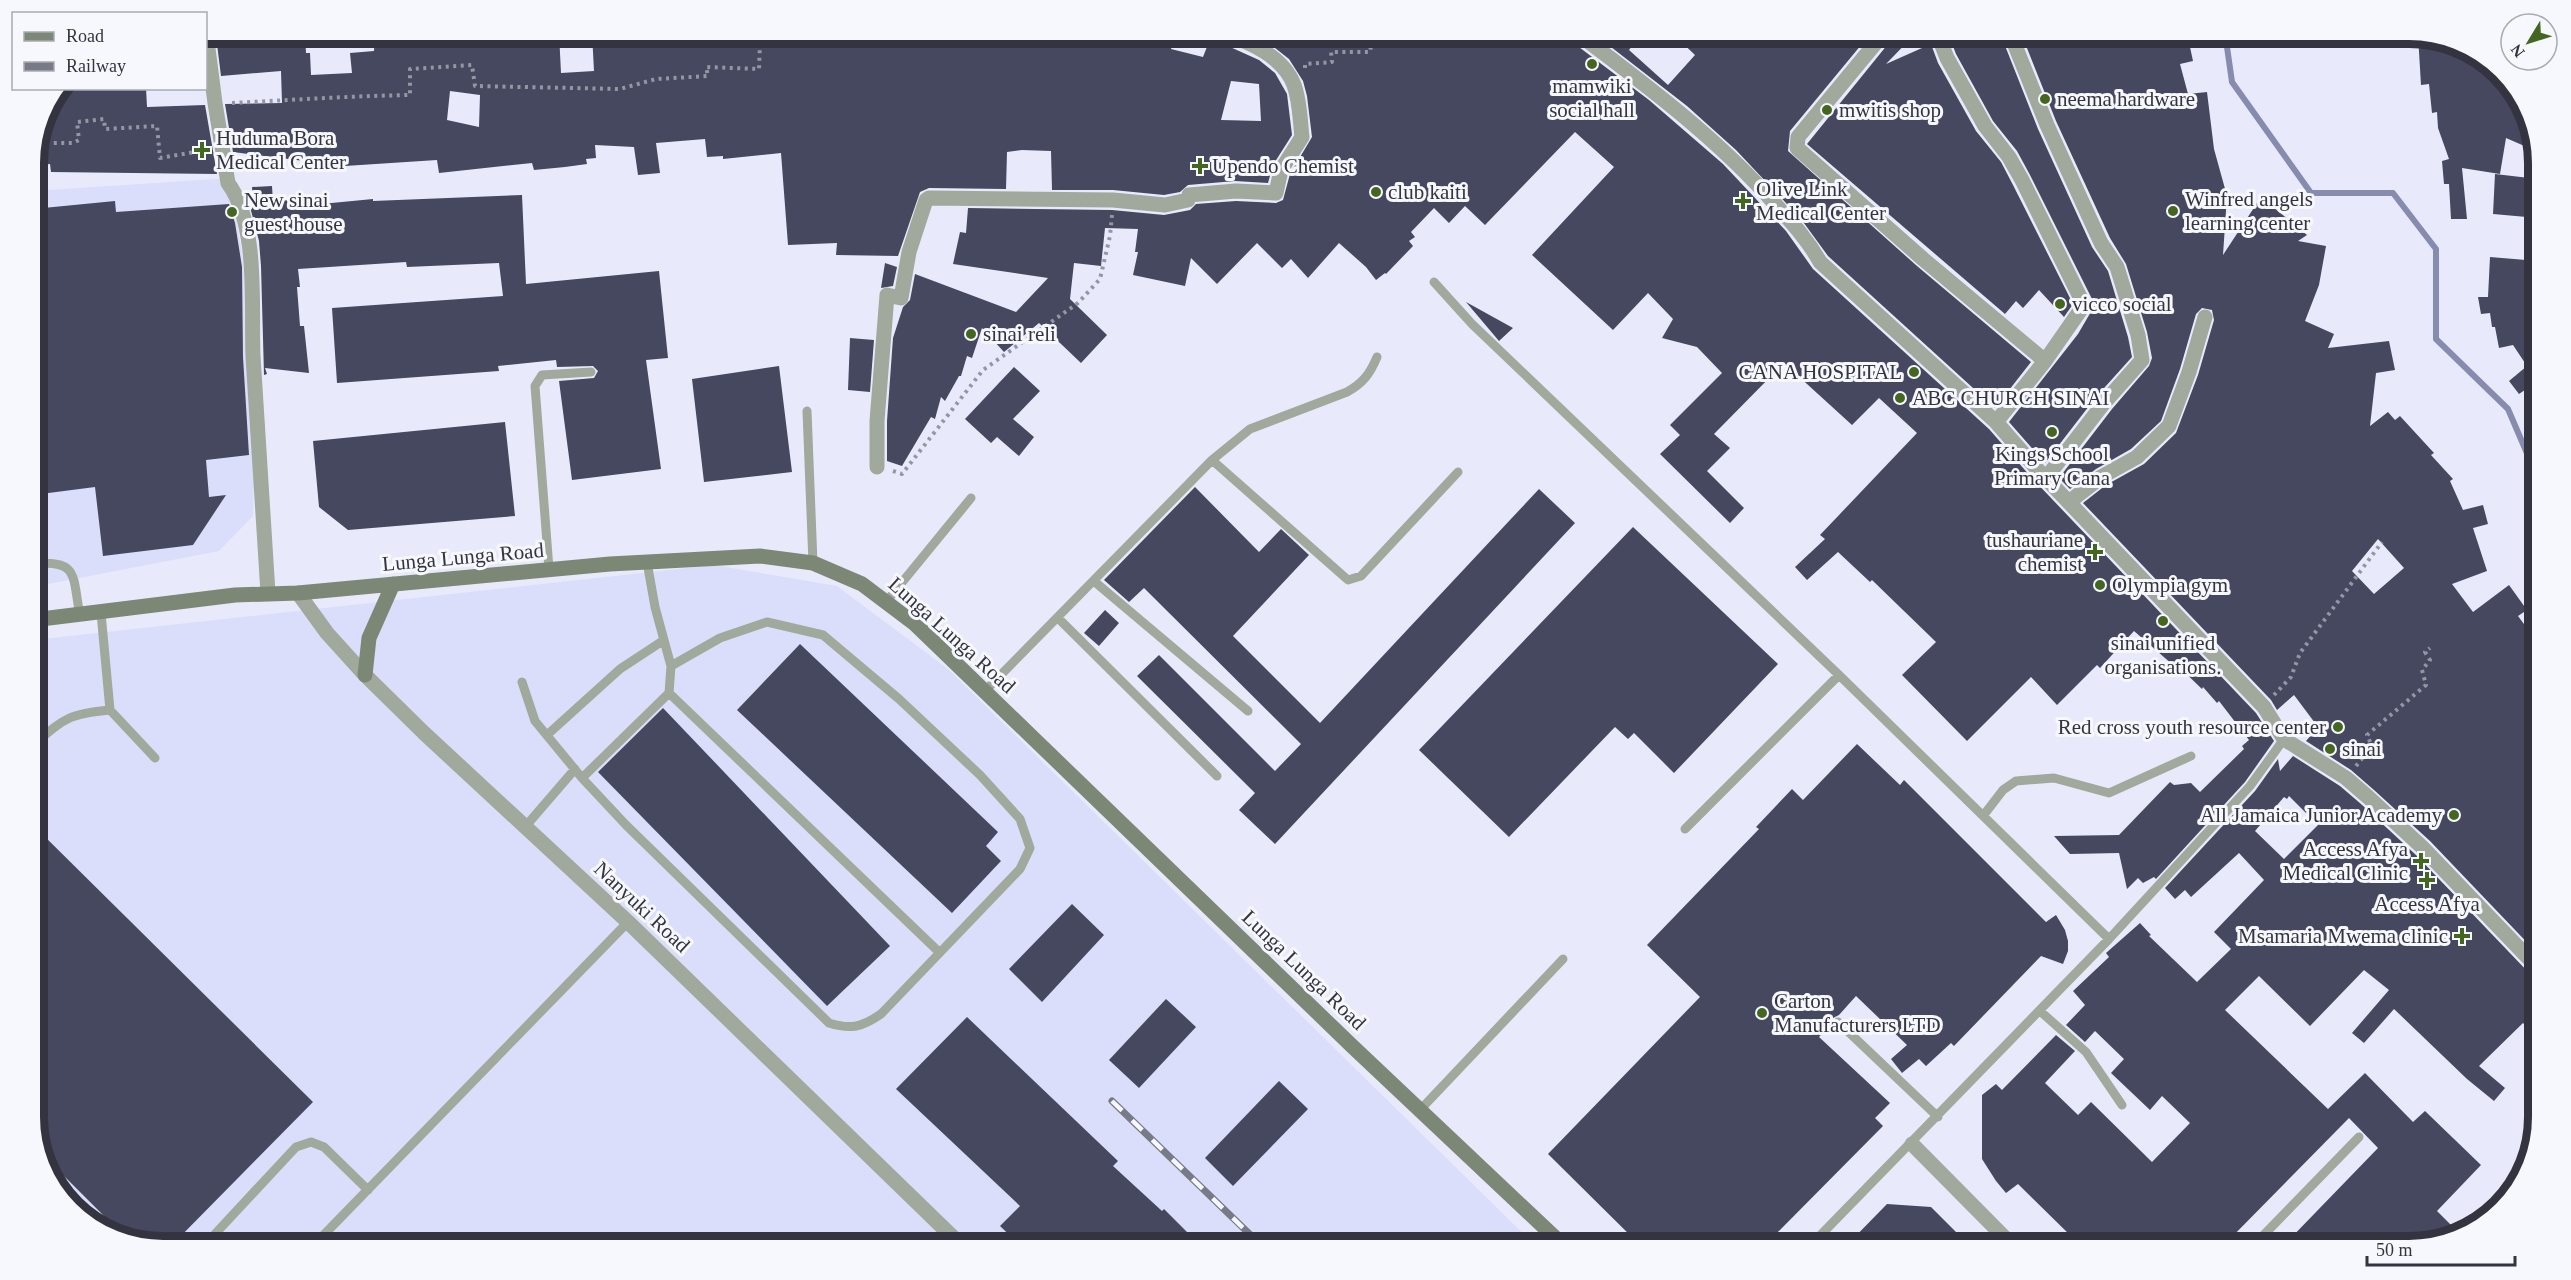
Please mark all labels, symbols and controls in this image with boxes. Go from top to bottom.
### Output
legend [12,12,207,90]
north arrow [2499,12,2559,72]
text: Road [66,26,104,46]
text: N [2507,41,2528,61]
text: Railway [66,56,126,76]
marker: mamwiki social hall [1585,57,1599,71]
place label: mamwiki social hall [1549,74,1635,122]
place label: neema hardware [2057,87,2195,111]
marker: neema hardware [2038,92,2052,106]
place label: mwitis shop [1839,98,1941,122]
marker: mwitis shop [1820,103,1834,117]
place label: Huduma Bora Medical Center [216,126,346,174]
marker: Huduma Bora Medical Center [193,141,211,159]
place label: Upendo Chemist [1212,154,1354,178]
marker: Upendo Chemist [1193,159,1207,173]
place label: Olive Link Medical Center [1756,177,1886,225]
place label: club kaiti [1388,180,1467,204]
marker: club kaiti [1369,185,1383,199]
place label: Winfred angels learning center [2185,187,2313,235]
place label: New sinai guest house [244,188,343,236]
marker: Olive Link Medical Center [1734,192,1752,210]
marker: Winfred angels learning center [2166,204,2180,218]
marker: New sinai guest house [225,205,239,219]
place label: vicco social [2072,292,2172,316]
marker: vicco social [2053,297,2067,311]
place label: sinai reli [983,322,1056,346]
marker: sinai reli [964,327,978,341]
place label: CANA HOSPITAL [1739,360,1902,384]
marker: CANA HOSPITAL [1907,365,1921,379]
place label: ABC CHURCH SINAI [1912,386,2109,410]
marker: ABC CHURCH SINAI [1893,391,1907,405]
marker: Kings School Primary Cana [2045,425,2059,439]
place label: Kings School Primary Cana [1994,442,2111,490]
place label: tushauriane chemist [1986,528,2083,576]
street label: Lunga Lunga Road [381,538,545,576]
marker: tushauriane chemist [2088,545,2102,559]
street label: Lunga Lunga Road [884,572,1021,698]
place label: Olympia gym [2112,573,2228,597]
marker: Olympia gym [2093,578,2107,592]
marker: sinai unified organisations. [2156,614,2170,628]
place label: sinai unified organisations. [2105,631,2221,679]
place label: Red cross youth resource center [2058,715,2326,739]
marker: Red cross youth resource center [2331,720,2345,734]
place label: sinai [2342,737,2382,761]
marker: sinai [2323,742,2337,756]
place label: All Jamaica Junior Academy [2200,803,2442,827]
marker: All Jamaica Junior Academy [2447,808,2461,822]
place label: Access Afya Medical Clinic [2283,837,2409,885]
marker: Access Afya Medical Clinic [2412,852,2430,870]
street label: Nanyuki Road [589,857,695,958]
marker: Access Afya [2418,871,2436,889]
place label: Access Afya [2374,892,2480,916]
street label: Lunga Lunga Road [1237,905,1371,1035]
place label: Msamaria Mwema clinic [2238,924,2448,948]
marker: Msamaria Mwema clinic [2453,927,2471,945]
place label: Carton Manufacturers LTD [1774,989,1941,1037]
marker: Carton Manufacturers LTD [1755,1006,1769,1020]
scale bar [2367,1229,2516,1267]
text: 50 m [2376,1240,2413,1260]

